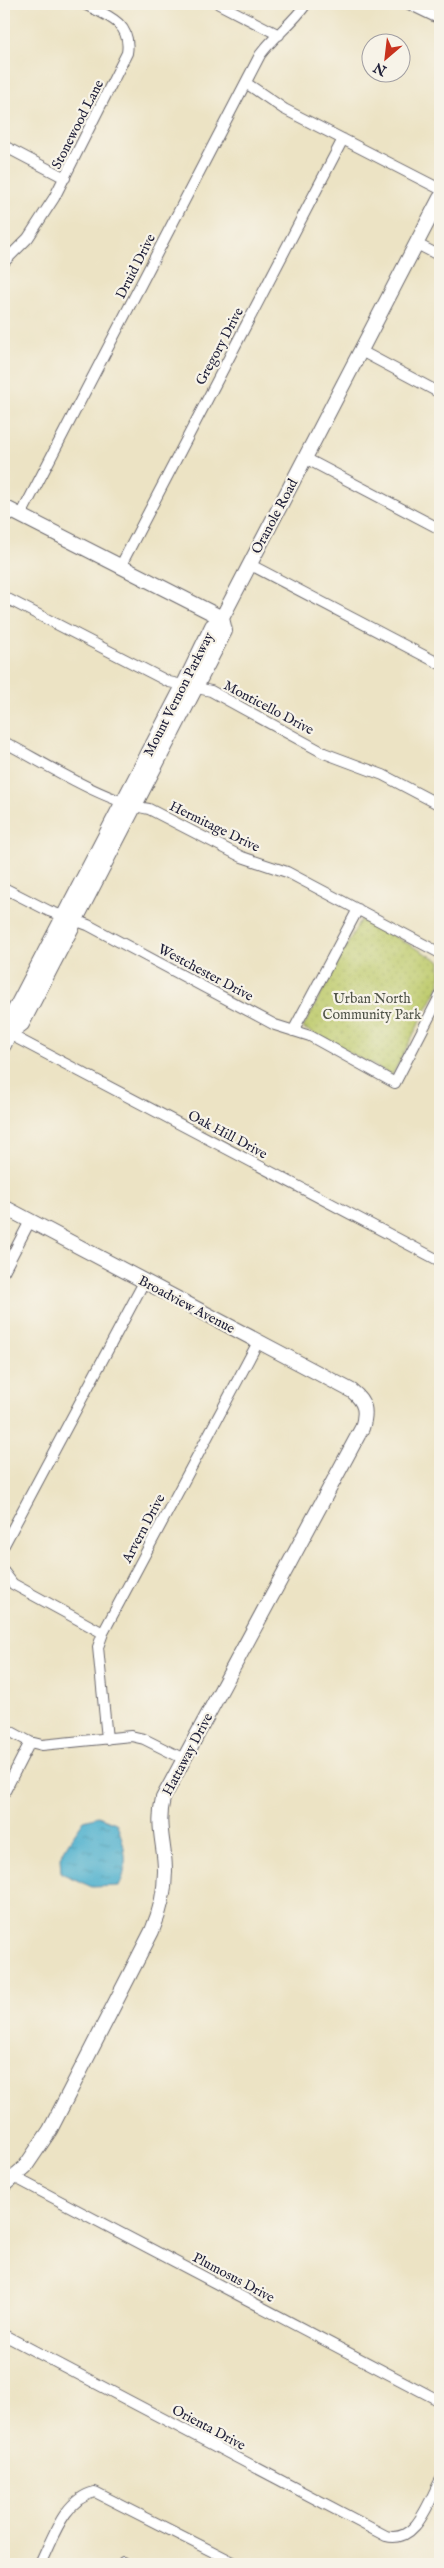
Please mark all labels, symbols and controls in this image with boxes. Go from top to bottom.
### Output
north arrow [362,32,412,82]
text: N [371,58,391,80]
street label: Stonewood Lane [48,76,108,172]
street label: Druid Drive [112,230,160,302]
street label: Gregory Drive [192,304,248,388]
street label: Oranole Road [248,475,302,557]
street label: Mount Vernon Parkway [140,629,218,760]
street label: Monticello Drive [220,677,317,739]
street label: Hermitage Drive [166,797,263,857]
street label: Westchester Drive [155,940,257,1006]
park label: Urban North Community Park [323,990,422,1024]
street label: Oak Hill Drive [185,1106,271,1164]
street label: Broadview Avenue [135,1272,238,1338]
street label: Arvern Drive [118,1490,170,1567]
street label: Hattaway Drive [159,1709,218,1799]
street label: Plumosus Drive [189,2249,278,2307]
street label: Orienta Drive [169,2401,249,2455]

